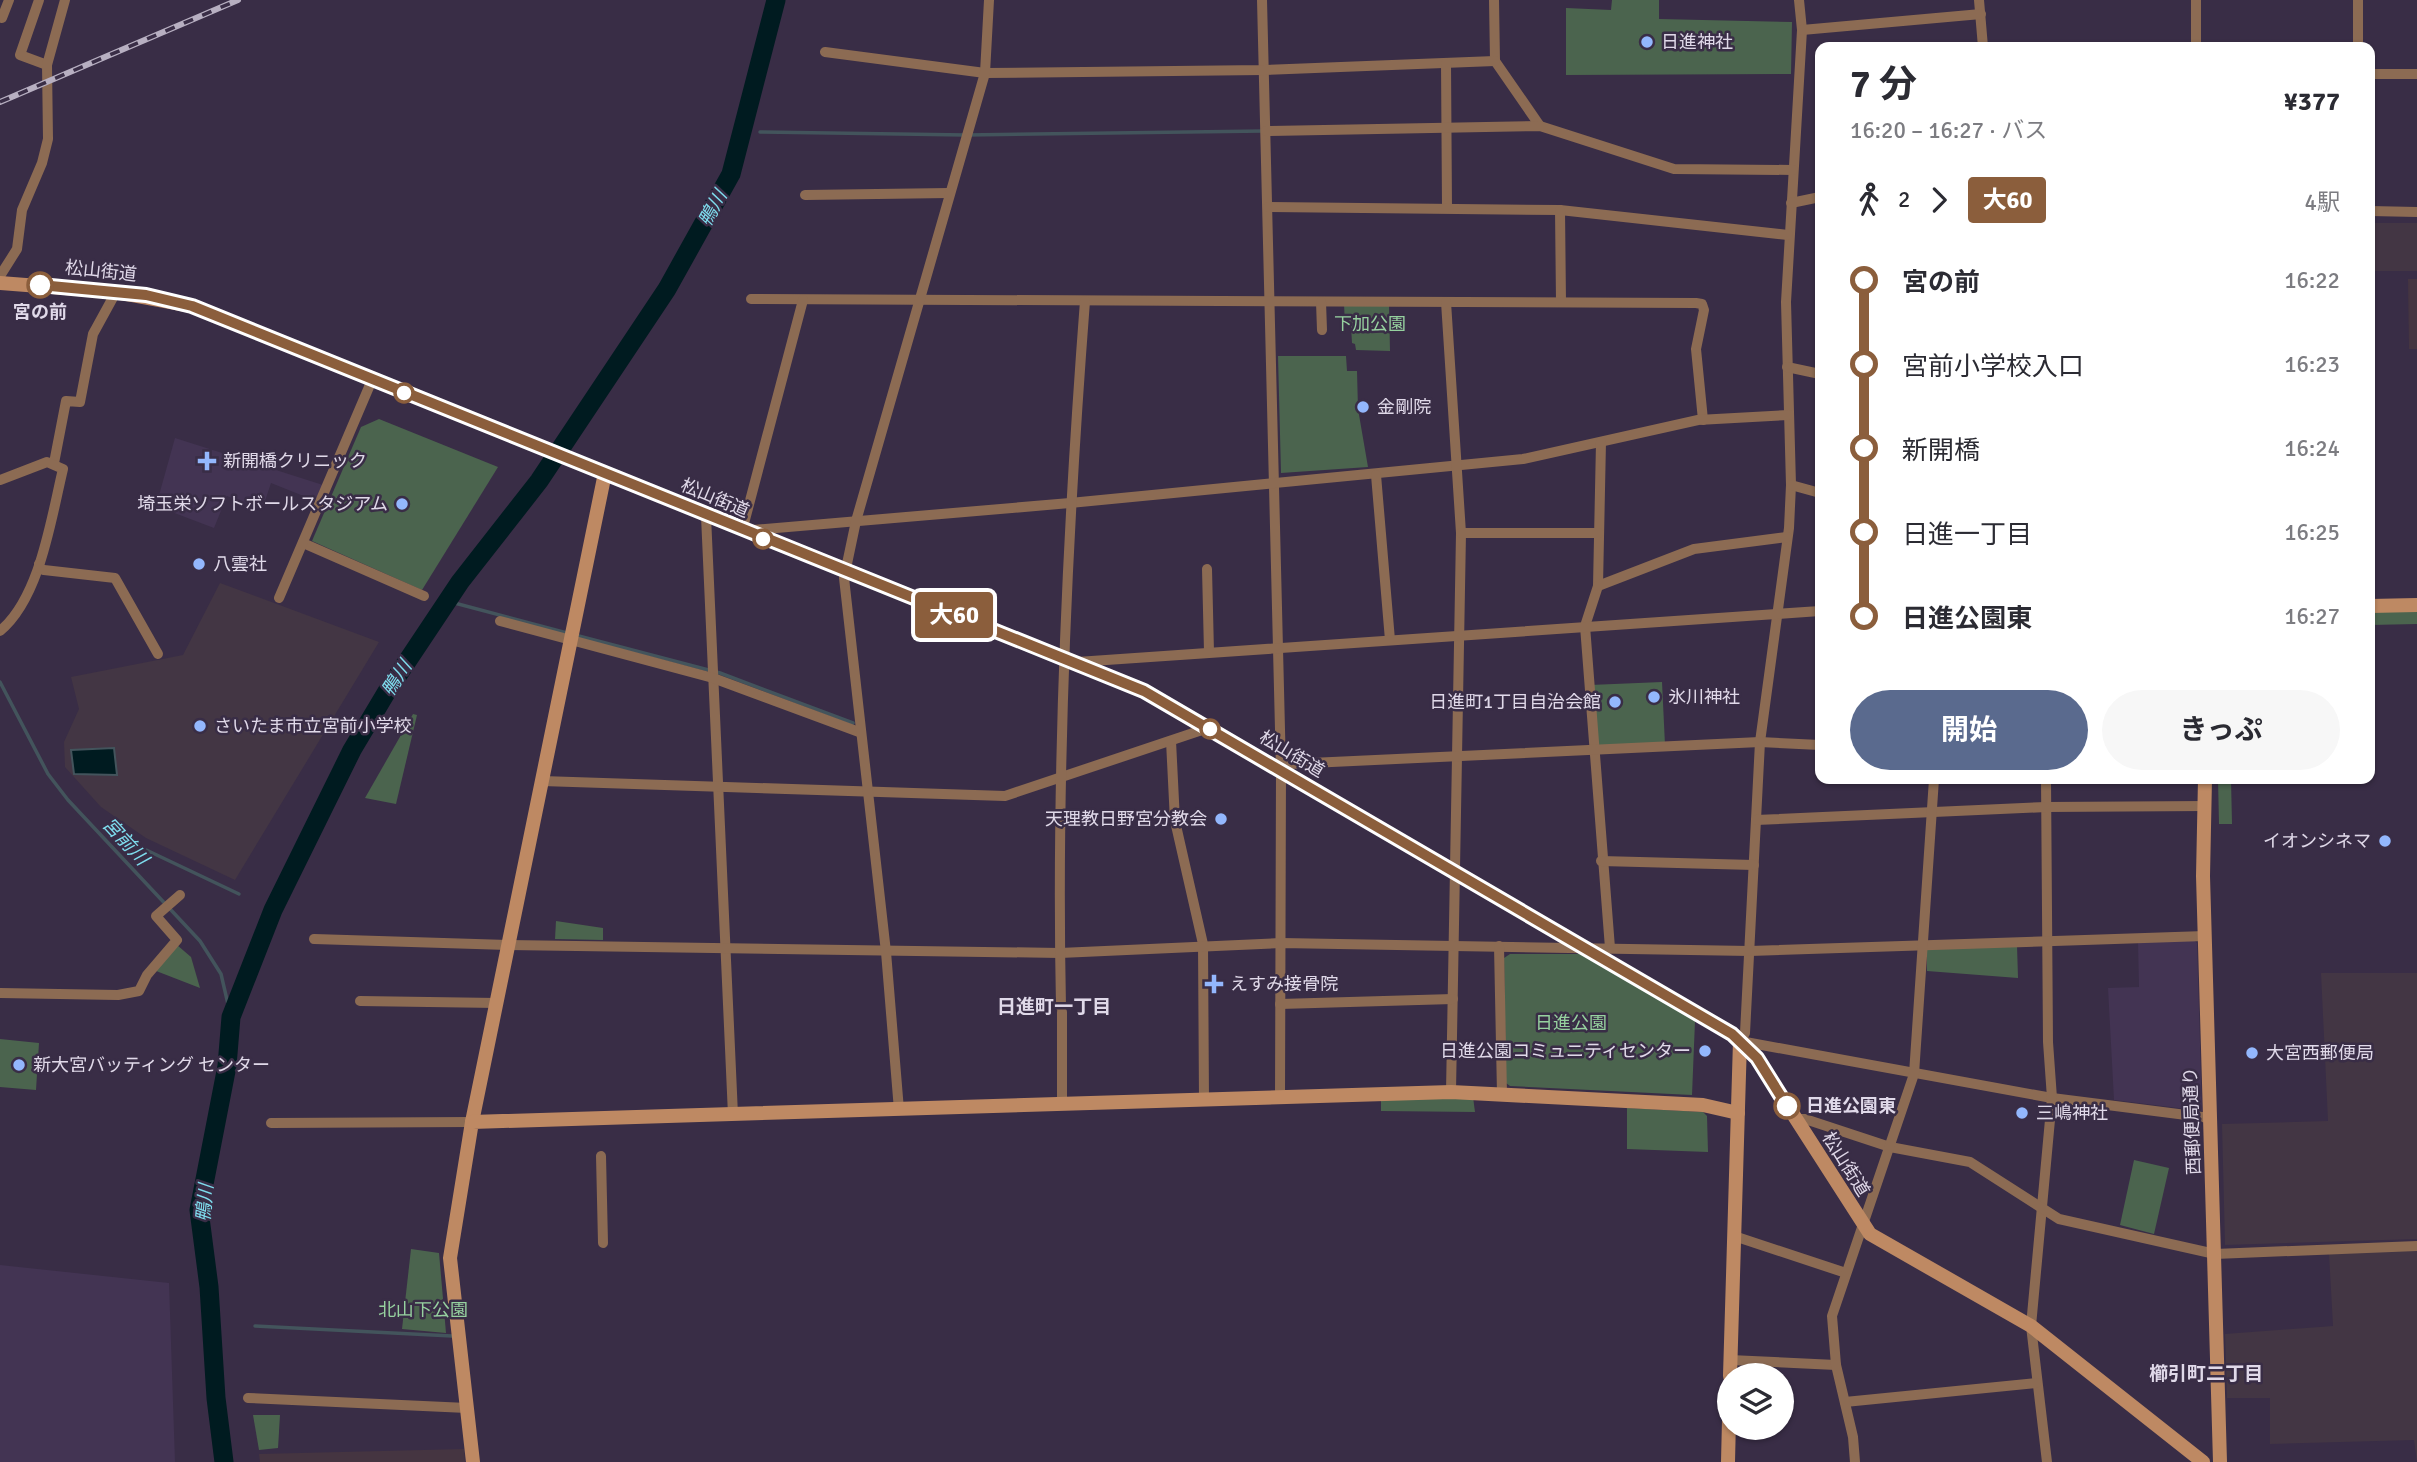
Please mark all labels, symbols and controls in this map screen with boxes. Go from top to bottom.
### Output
place label: 日進神社 [1661,31,1733,53]
marker: 日進神社 [1639,34,1655,50]
text: 7 分 [1850,61,1917,108]
text: ¥377 [2284,86,2340,118]
text: 16:20 – 16:27 · バス [1850,116,2047,145]
icon: walk [1850,181,1888,219]
icon: forward [1920,181,1958,219]
water label: 鴨川 [693,184,734,231]
text: 2 [1898,185,1910,214]
text: 大60 [1982,185,2032,215]
text: 4駅 [2305,188,2340,217]
street label: 松山街道 [64,256,138,286]
text: 16:22 [2284,266,2340,295]
text: 宮の前 [1902,267,1980,299]
marker: 宮の前 [27,272,53,298]
place label: 宮の前 [13,301,67,323]
park label: 下加公園 [1334,313,1406,335]
text: 16:23 [2284,350,2340,379]
text: 宮前小学校入口 [1902,351,2084,383]
unlabelled marker [394,383,414,403]
place label: 金剛院 [1377,396,1431,418]
marker: 金剛院 [1355,399,1371,415]
text: 16:24 [2284,434,2340,463]
text: 新開橋 [1902,435,1980,467]
place label: 新開橋クリニック [223,450,367,472]
marker: 新開橋クリニック [197,451,217,471]
street label: 松山街道 [678,474,752,522]
place label: 埼玉栄ソフトボールスタジアム [137,493,388,515]
marker: 埼玉栄ソフトボールスタジアム [394,496,410,512]
text: 16:25 [2284,518,2340,547]
text: 日進一丁目 [1902,519,2032,551]
unlabelled marker [753,529,773,549]
place label: 八雲社 [213,553,267,575]
marker: 八雲社 [191,556,207,572]
line badge: 大60 [914,592,994,638]
text: 大60 [929,600,979,630]
text: 16:27 [2284,602,2340,631]
text: 日進公園東 [1902,603,2032,635]
water label: 鴨川 [376,654,418,701]
place label: 氷川神社 [1668,686,1740,708]
marker: 氷川神社 [1646,689,1662,705]
button: 開始 [1850,690,2088,770]
button: きっぷ [2102,690,2340,770]
place label: 日進町1丁目自治会館 [1429,691,1601,713]
marker: 日進町1丁目自治会館 [1607,694,1623,710]
place label: さいたま市立宮前小学校 [214,715,411,737]
marker: さいたま市立宮前小学校 [192,718,208,734]
unlabelled marker [1200,719,1220,739]
street label: 松山街道 [1255,726,1329,782]
place label: 天理教日野宮分教会 [1045,808,1207,830]
marker: 天理教日野宮分教会 [1213,811,1229,827]
water label: 宮前川 [97,813,155,872]
place label: イオンシネマ [2263,830,2371,852]
marker: イオンシネマ [2377,833,2393,849]
place label: えすみ接骨院 [1230,973,1338,995]
marker: えすみ接骨院 [1204,974,1224,994]
district label: 日進町一丁目 [997,995,1111,1019]
park label: 日進公園 [1535,1012,1607,1034]
place label: 日進公園コミュニティセンター [1440,1040,1691,1062]
place label: 大宮西郵便局 [2266,1042,2374,1064]
marker: 日進公園コミュニティセンター [1697,1043,1713,1059]
marker: 大宮西郵便局 [2244,1045,2260,1061]
place label: 新大宮バッティング センター [33,1054,270,1076]
marker: 新大宮バッティング センター [11,1057,27,1073]
street label: 西郵便局通り [2179,1067,2205,1175]
marker: 日進公園東 [1774,1093,1800,1119]
place label: 日進公園東 [1806,1095,1896,1117]
place label: 三嶋神社 [2036,1102,2108,1124]
marker: 三嶋神社 [2014,1105,2030,1121]
street label: 松山街道 [1818,1128,1874,1200]
water label: 鴨川 [191,1181,219,1223]
park label: 北山下公園 [378,1299,468,1321]
district label: 櫛引町二丁目 [2149,1362,2263,1386]
map controls [1717,1363,1794,1440]
button: layers [1717,1363,1794,1440]

